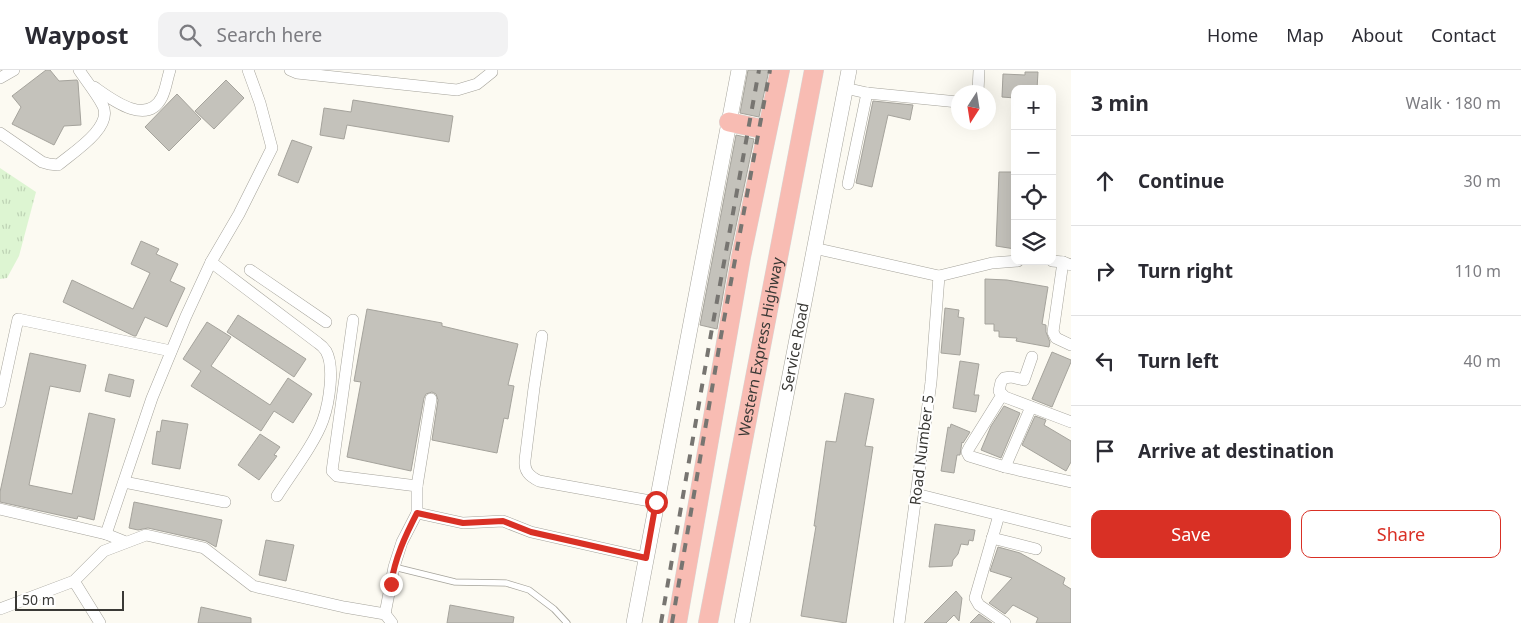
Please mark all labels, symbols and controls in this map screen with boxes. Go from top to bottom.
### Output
search box [158,12,508,57]
text: Waypost [25,18,128,51]
icon: search [176,21,204,49]
text: Search here [216,22,322,48]
text: Home [1207,23,1258,47]
text: Map [1286,23,1324,47]
text: About [1352,23,1403,47]
text: Contact [1431,23,1496,47]
north arrow [951,85,996,130]
map controls [1011,85,1056,265]
button: + [1011,85,1056,130]
text: 3 min [1091,89,1149,117]
text: Walk · 180 m [1406,92,1501,114]
button: − [1011,130,1056,175]
icon: ahead [1091,167,1119,195]
text: Continue [1138,168,1224,194]
text: 30 m [1464,170,1501,192]
button: locate [1011,175,1056,220]
button: layers [1011,220,1056,265]
street label: Western Express Highway [733,255,787,438]
icon: right [1091,257,1119,285]
text: Turn right [1138,258,1233,284]
text: 110 m [1454,260,1501,282]
street label: Service Road [776,301,813,393]
icon: left [1091,347,1119,375]
text: Turn left [1138,348,1219,374]
text: 40 m [1464,350,1501,372]
street label: Road Number 5 [904,394,938,506]
icon: arrive [1091,437,1119,465]
text: Arrive at destination [1138,438,1334,464]
route start [645,491,668,514]
button: Save [1091,510,1291,558]
button: Share [1301,510,1501,558]
route end [380,573,403,596]
scale bar [15,588,124,611]
text: 50 m [22,590,55,609]

